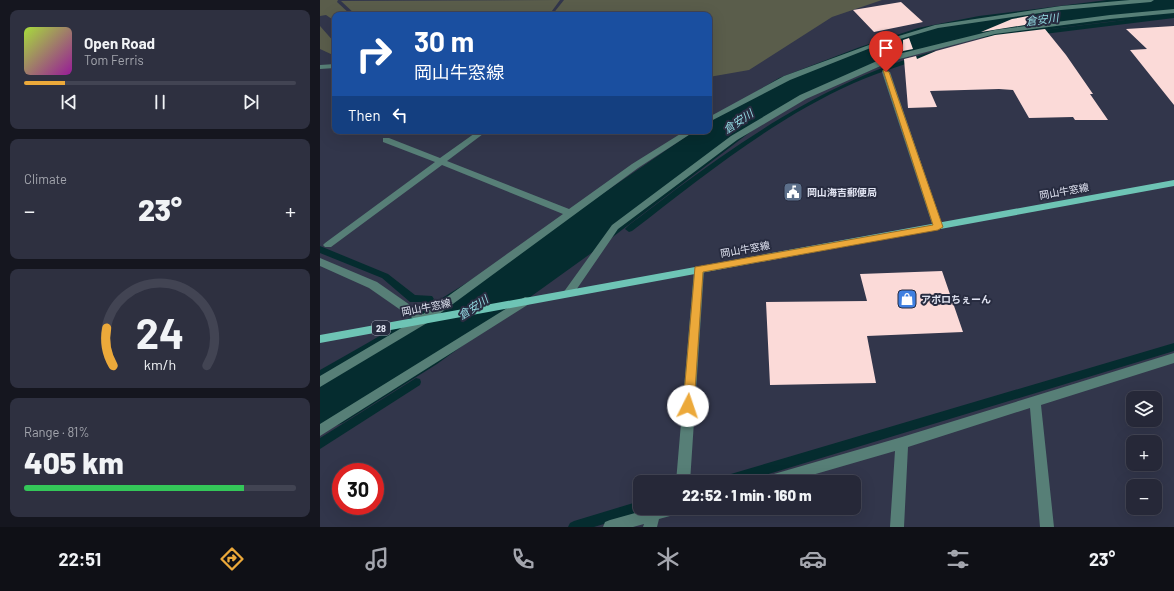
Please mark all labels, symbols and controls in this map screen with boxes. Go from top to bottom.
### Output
water label: 倉安川 [1025,10,1060,27]
text: 30 m [414,24,474,58]
icon: right [348,28,400,80]
pin [869,31,903,72]
text: Open Road [84,34,155,52]
icon: arrive [875,37,897,59]
text: Tom Ferris [84,52,144,68]
text: 岡山牛窓線 [414,61,504,83]
icon: previous [58,91,80,113]
icon: pause [149,91,171,113]
icon: next [240,91,262,113]
icon: left [389,104,411,126]
text: Then [348,106,381,124]
water label: 倉安川 [721,106,756,136]
text: Climate [24,171,67,187]
public building icon: 岡山海吉郵便局 [782,181,804,203]
street label: 岡山牛窓線 [1038,181,1090,201]
place label: 岡山海吉郵便局 [807,186,877,198]
text: 23° [138,191,182,227]
text: − [24,197,35,223]
text: + [285,197,296,223]
street label: 岡山牛窓線 [719,239,771,259]
shop icon: アポロちぇーん [896,288,918,310]
water label: 倉安川 [456,292,491,322]
place label: アポロちぇーん [921,293,991,305]
street label: 岡山牛窓線 [400,296,452,318]
text: 24 [136,307,184,357]
road number: 28 [372,321,390,335]
text: km/h [144,356,176,373]
position arrow [667,385,709,427]
map controls [1126,391,1162,515]
button: layers [1126,391,1162,427]
text: Range · 81% [24,424,89,440]
button: + [1126,435,1162,471]
text: 405 km [24,444,124,480]
speed limit sign: 30 [332,463,384,515]
button: − [1126,479,1162,515]
text: 22:52 · 1 min · 160 m [682,486,812,504]
icon: directions [218,545,246,573]
icon: music [363,545,391,573]
icon: phone [509,545,537,573]
icon: climate [654,545,682,573]
icon: car [799,545,827,573]
icon: filters [944,545,972,573]
text: 22:51 [59,548,101,570]
text: 23° [1089,548,1115,570]

